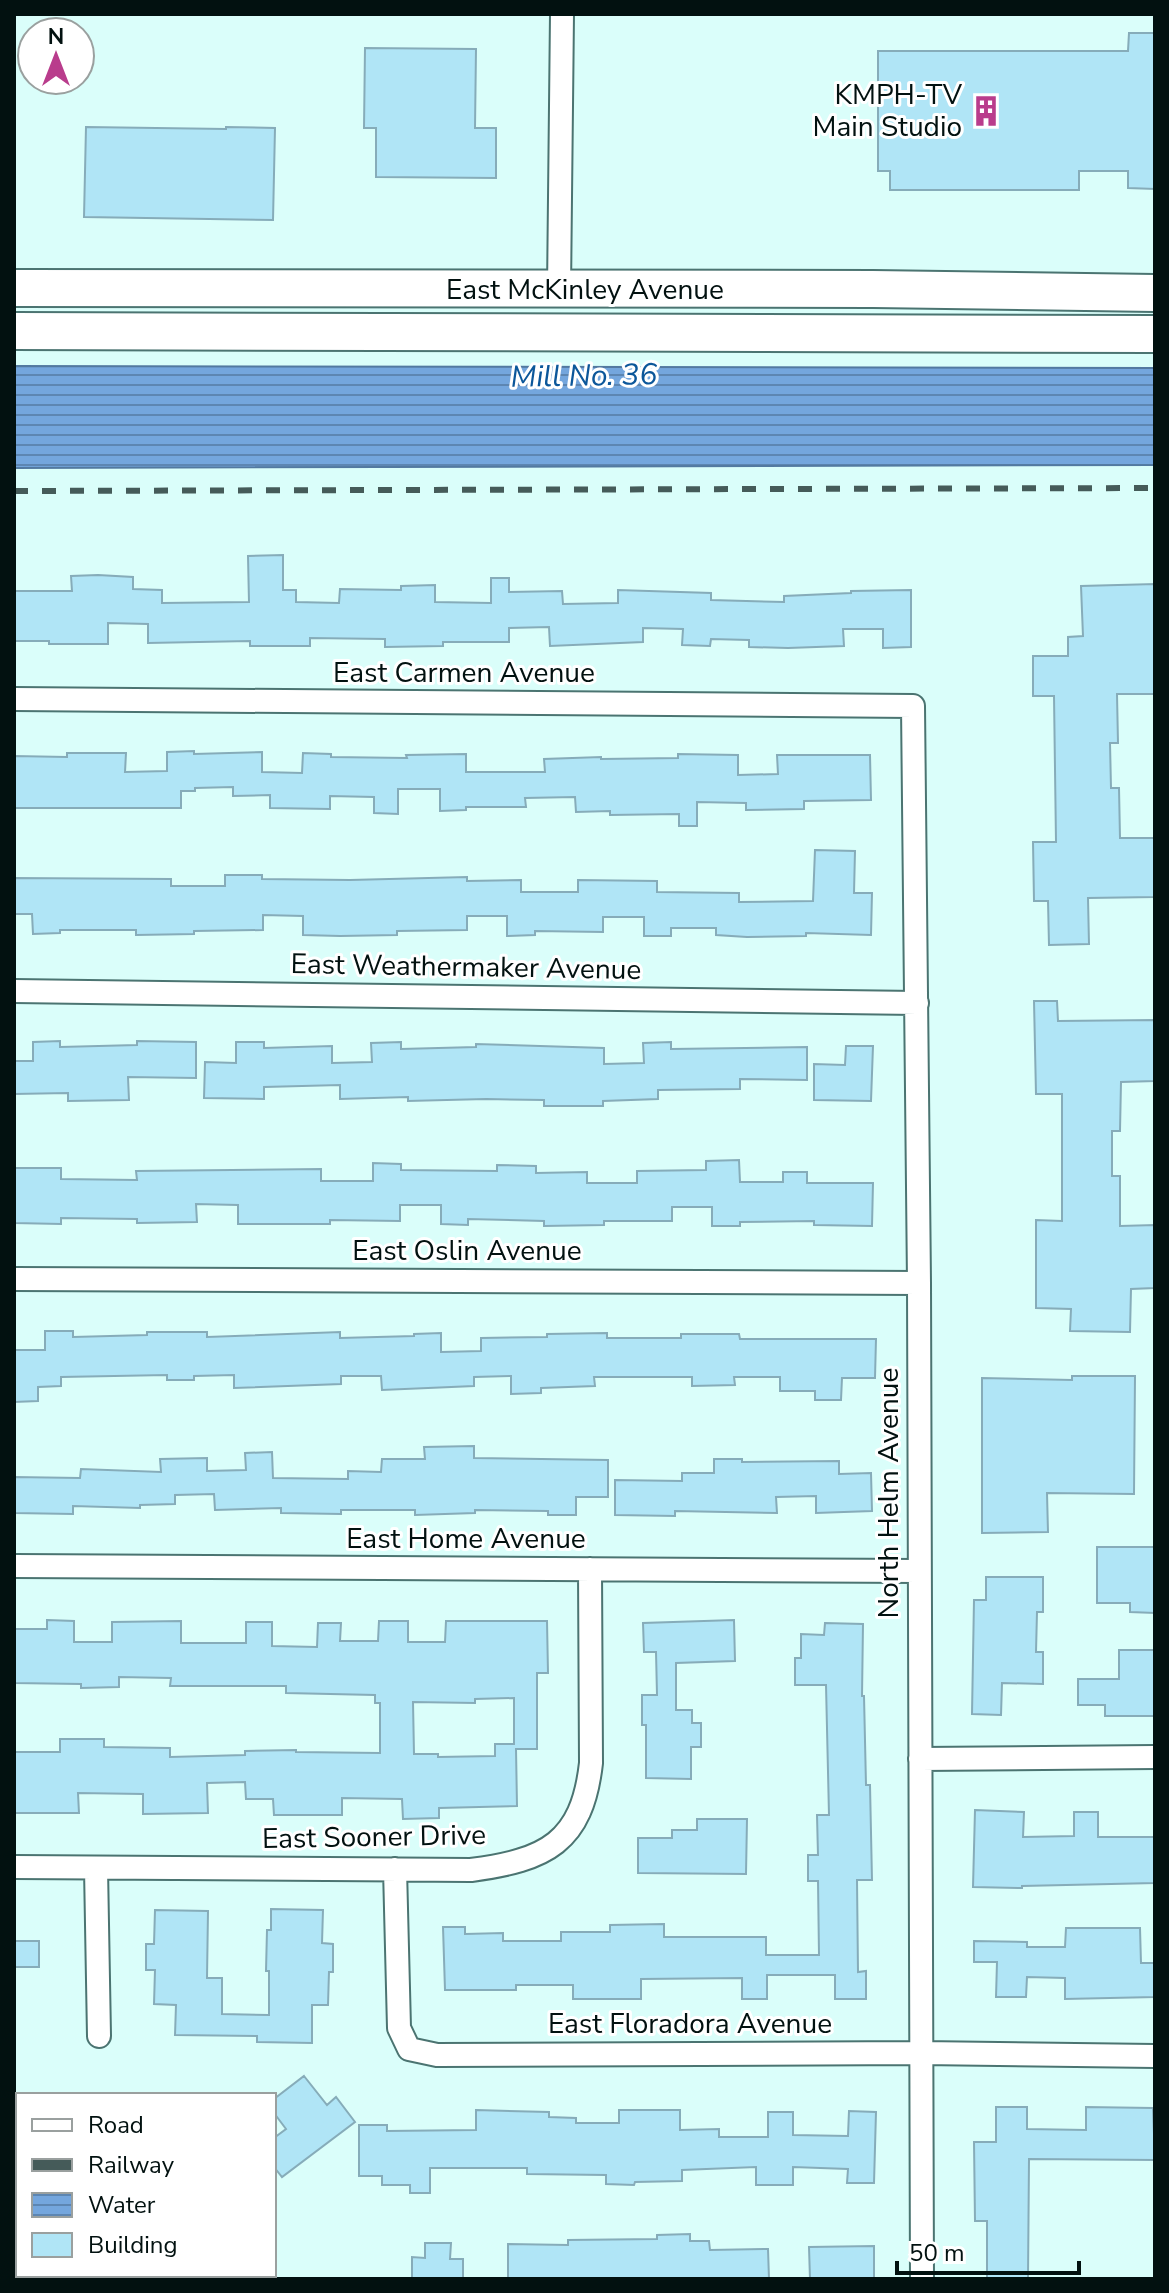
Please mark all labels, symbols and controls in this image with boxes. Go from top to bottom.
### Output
north arrow [16,16,96,96]
text: N [48,22,64,52]
place label: KMPH-TV Main Studio [813,76,963,146]
building icon: KMPH-TV Main Studio [969,94,1003,128]
street label: East McKinley Avenue [446,271,724,309]
water label: Mill No. 36 [510,354,658,398]
street label: East Carmen Avenue [333,654,595,692]
street label: East Weathermaker Avenue [290,945,642,989]
street label: East Oslin Avenue [352,1232,582,1270]
street label: North Helm Avenue [870,1368,908,1618]
street label: East Home Avenue [346,1520,586,1558]
street label: East Sooner Drive [262,1816,486,1858]
street label: East Floradora Avenue [548,2005,832,2043]
legend [16,2093,276,2277]
text: Road [88,2109,144,2141]
text: Railway [88,2149,175,2181]
text: Water [88,2189,156,2221]
scale bar [897,2225,1079,2275]
text: Building [88,2229,178,2261]
text: 50 m [909,2237,965,2269]

